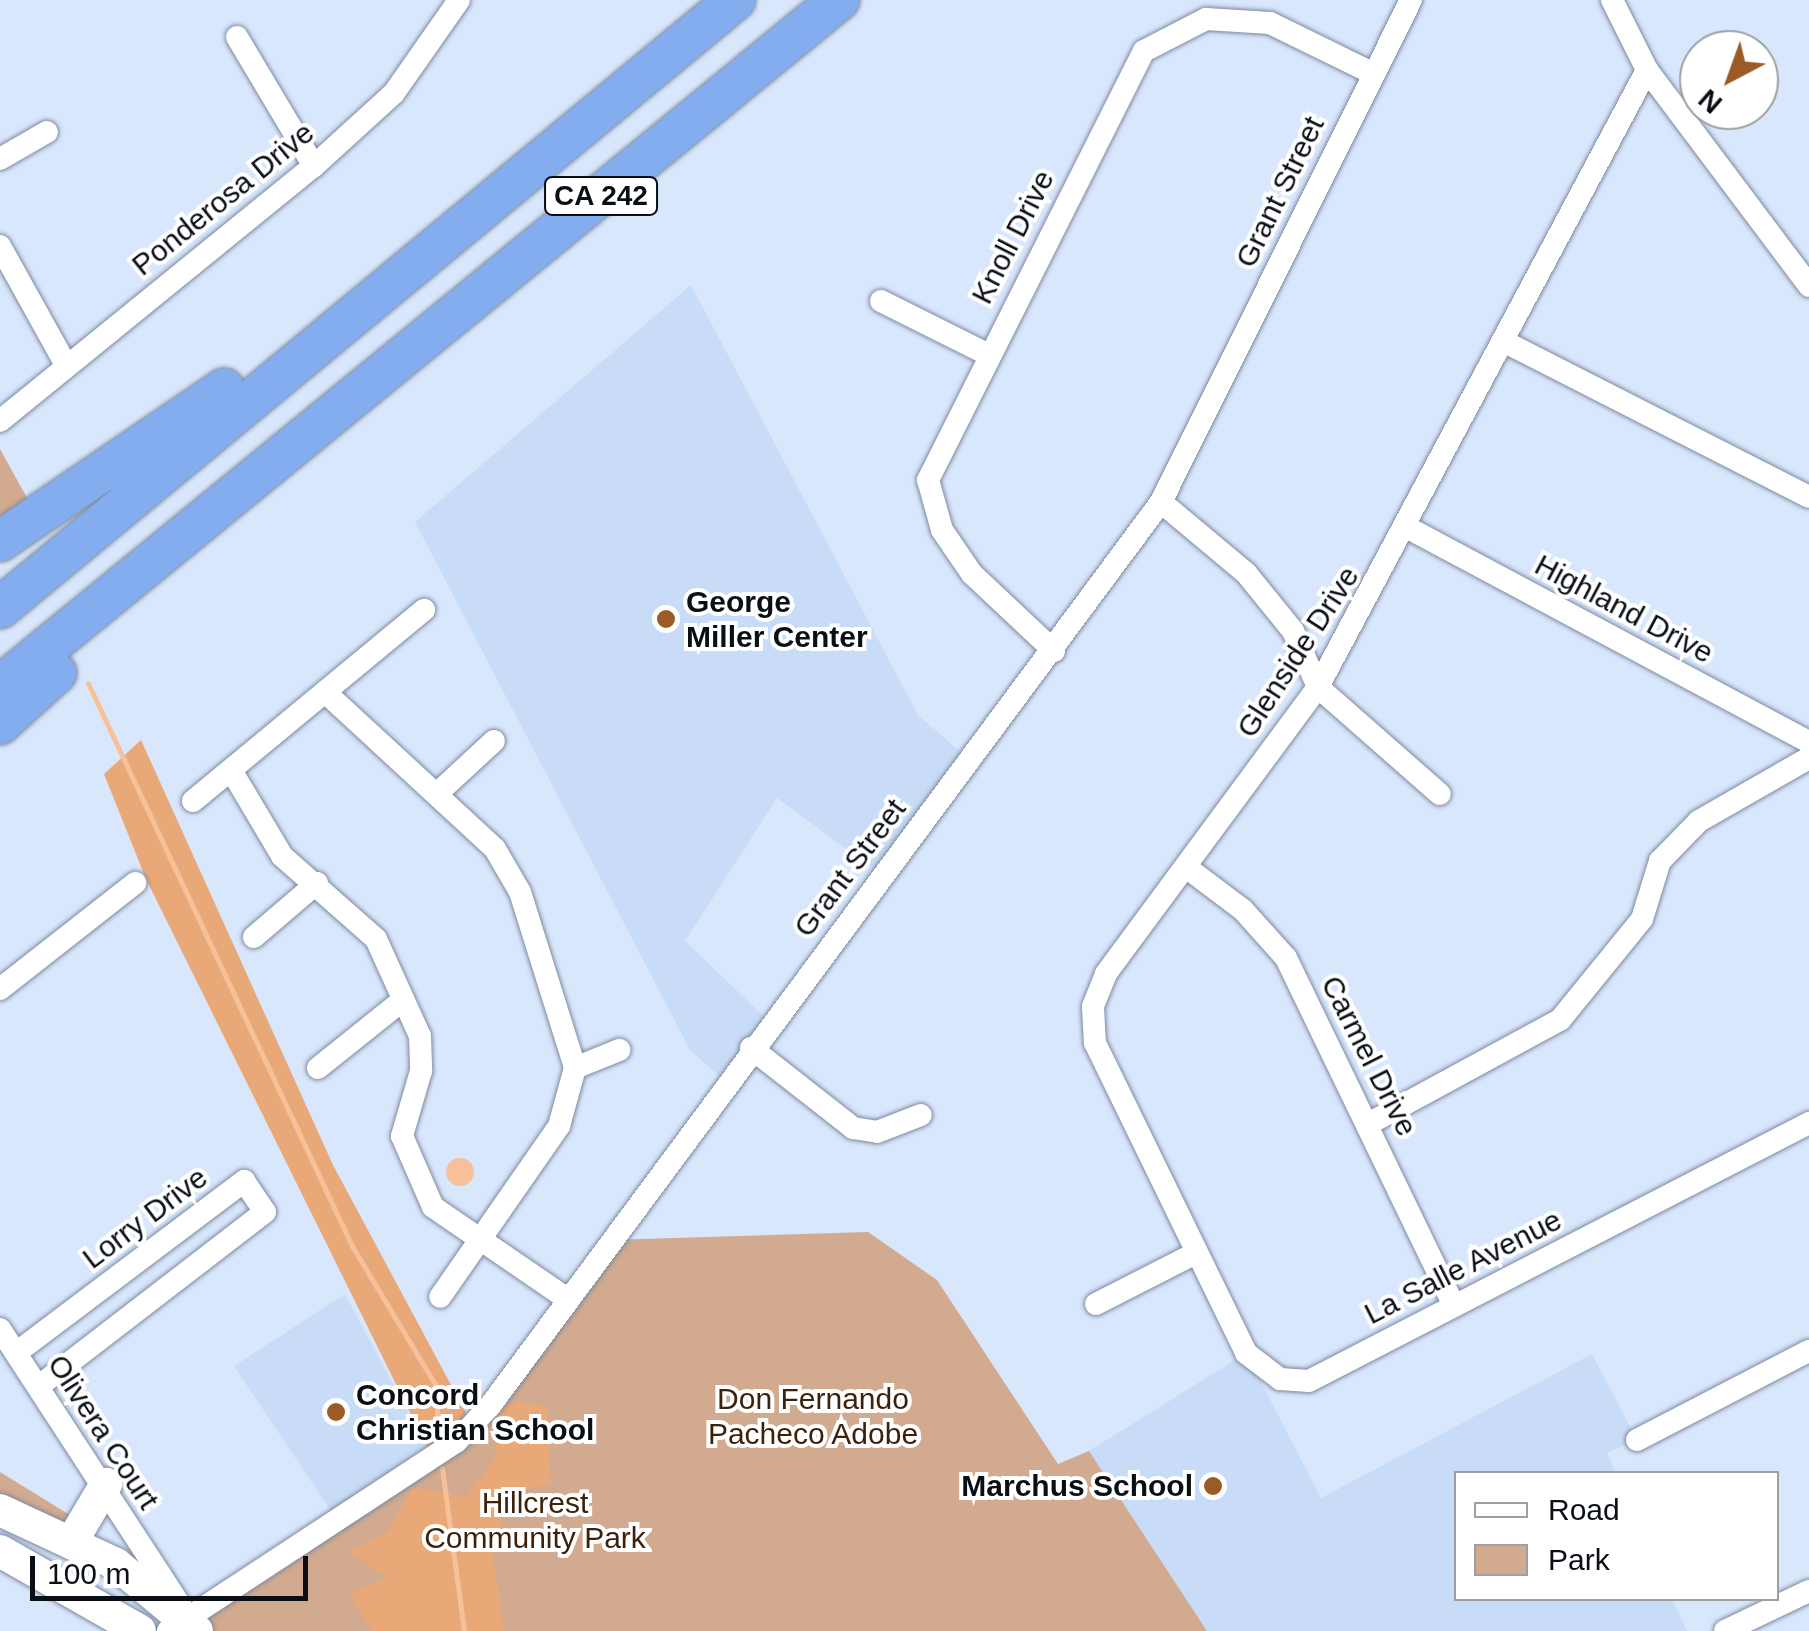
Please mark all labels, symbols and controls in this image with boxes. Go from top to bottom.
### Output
north arrow [1679,30,1779,130]
text: N [1693,83,1728,120]
street label: Grant Street [1228,111,1332,273]
street label: Ponderosa Drive [125,115,321,283]
street label: Knoll Drive [964,164,1062,310]
road number: CA 242 [544,173,658,219]
street label: Highland Drive [1529,547,1719,671]
street label: Glenside Drive [1229,560,1367,744]
place label: George Miller Center [686,584,868,654]
marker: George Miller Center [655,608,677,630]
street label: Grant Street [786,792,914,944]
street label: Carmel Drive [1313,970,1425,1142]
street label: Lorry Drive [76,1159,214,1277]
street label: La Salle Avenue [1358,1201,1568,1333]
street label: Olivera Court [40,1348,166,1516]
place label: Concord Christian School [356,1377,594,1448]
park label: Don Fernando Pacheco Adobe [707,1381,919,1452]
marker: Concord Christian School [325,1401,347,1423]
place label: Marchus School [961,1468,1193,1504]
legend [1454,1471,1779,1601]
marker: Marchus School [1202,1475,1224,1497]
park label: Hillcrest Community Park [424,1485,646,1556]
text: Road [1548,1493,1620,1526]
scale bar [35,1536,312,1598]
text: Park [1548,1543,1610,1576]
text: 100 m [47,1557,130,1590]

